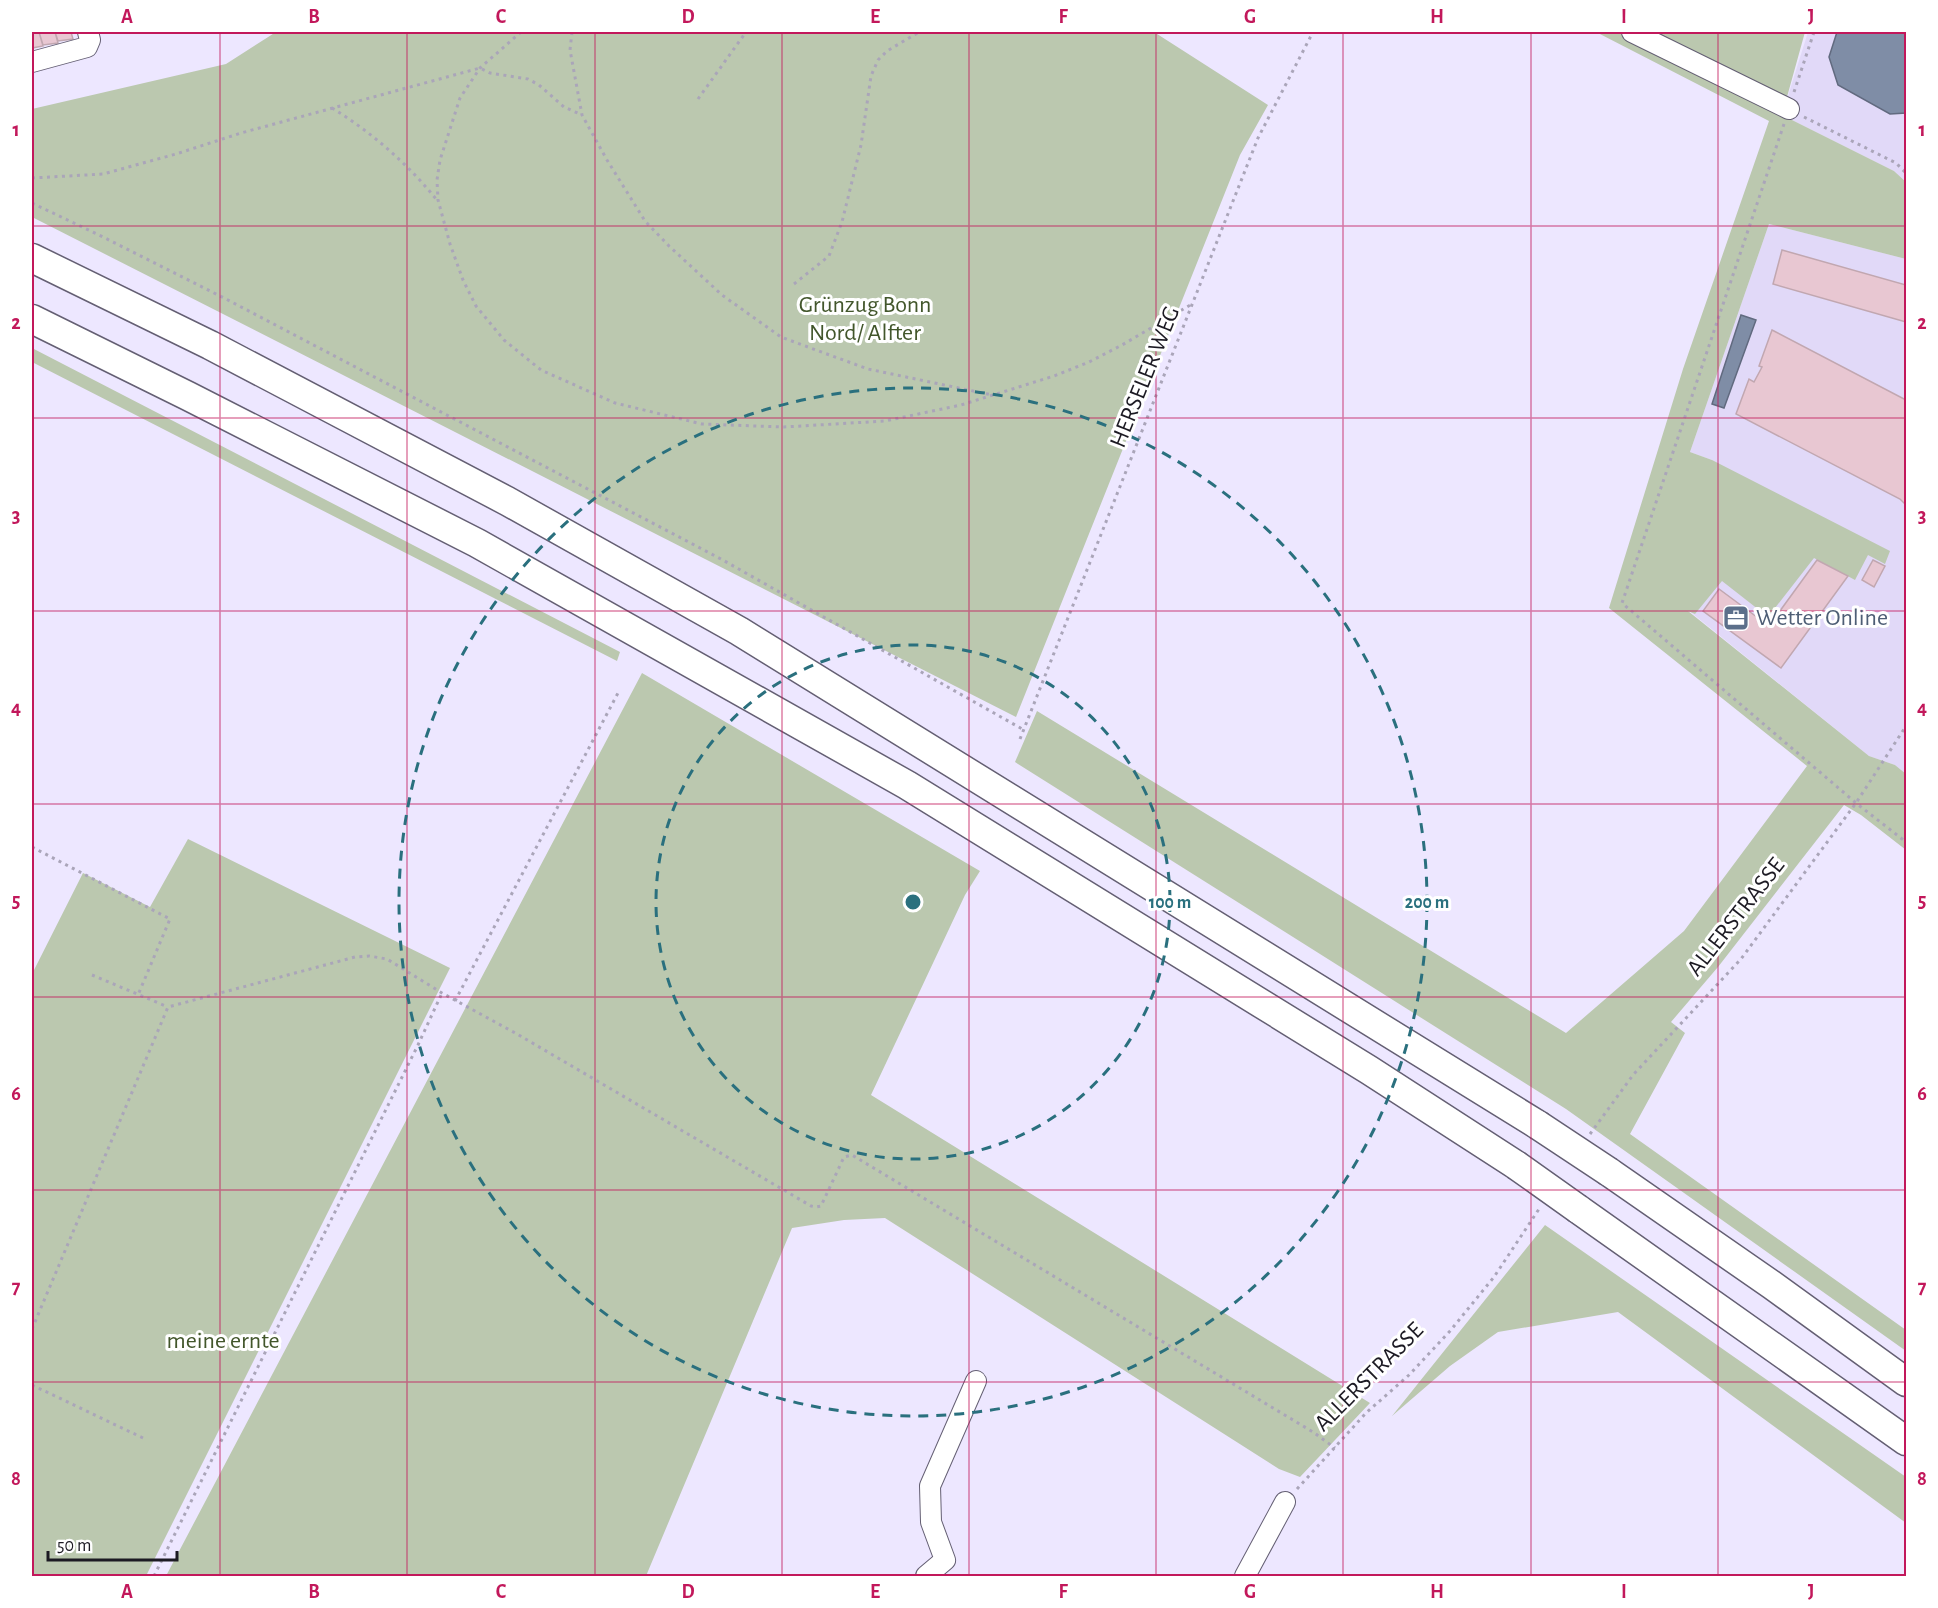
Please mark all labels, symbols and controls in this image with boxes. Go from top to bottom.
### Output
text: A [121,7,133,27]
text: B [308,7,320,27]
text: C [496,7,507,27]
text: D [681,7,695,27]
text: E [870,7,880,27]
text: F [1058,7,1068,27]
text: G [1244,7,1256,27]
text: H [1430,7,1444,27]
text: I [1621,7,1627,27]
text: J [1808,7,1814,27]
text: 1 [12,120,20,140]
text: 1 [1918,120,1926,140]
park label: Grünzug Bonn Nord/ Alfter [799,293,931,345]
street label: HERSELER WEG [1106,303,1184,451]
text: 2 [11,313,21,333]
text: 2 [1917,313,1927,333]
text: 3 [12,506,20,526]
text: 3 [1918,506,1926,526]
office icon: Wetter Online [1721,603,1751,633]
place label: Wetter Online [1756,606,1888,630]
text: 4 [11,698,21,718]
text: 4 [1917,698,1927,718]
street label: ALLERSTRASSE [1683,853,1790,981]
text: 5 [12,891,20,911]
text: 5 [1918,891,1926,911]
centre of rings [903,892,923,912]
text: 100 m [1149,894,1191,912]
text: 200 m [1405,894,1449,912]
text: 6 [11,1084,21,1104]
text: 6 [1917,1084,1927,1104]
text: 7 [12,1277,21,1297]
text: 7 [1918,1277,1927,1297]
street label: ALLERSTRASSE [1310,1318,1428,1436]
park label: meine ernte [166,1329,280,1353]
text: 8 [11,1469,21,1489]
text: 8 [1917,1469,1927,1489]
scale bar [48,1524,177,1562]
text: 50 m [57,1537,91,1555]
text: A [121,1582,133,1602]
text: B [308,1582,320,1602]
text: C [496,1582,507,1602]
text: D [681,1582,695,1602]
text: E [870,1582,880,1602]
text: F [1058,1582,1068,1602]
text: G [1244,1582,1256,1602]
text: H [1430,1582,1444,1602]
text: I [1621,1582,1627,1602]
text: J [1808,1582,1814,1602]

